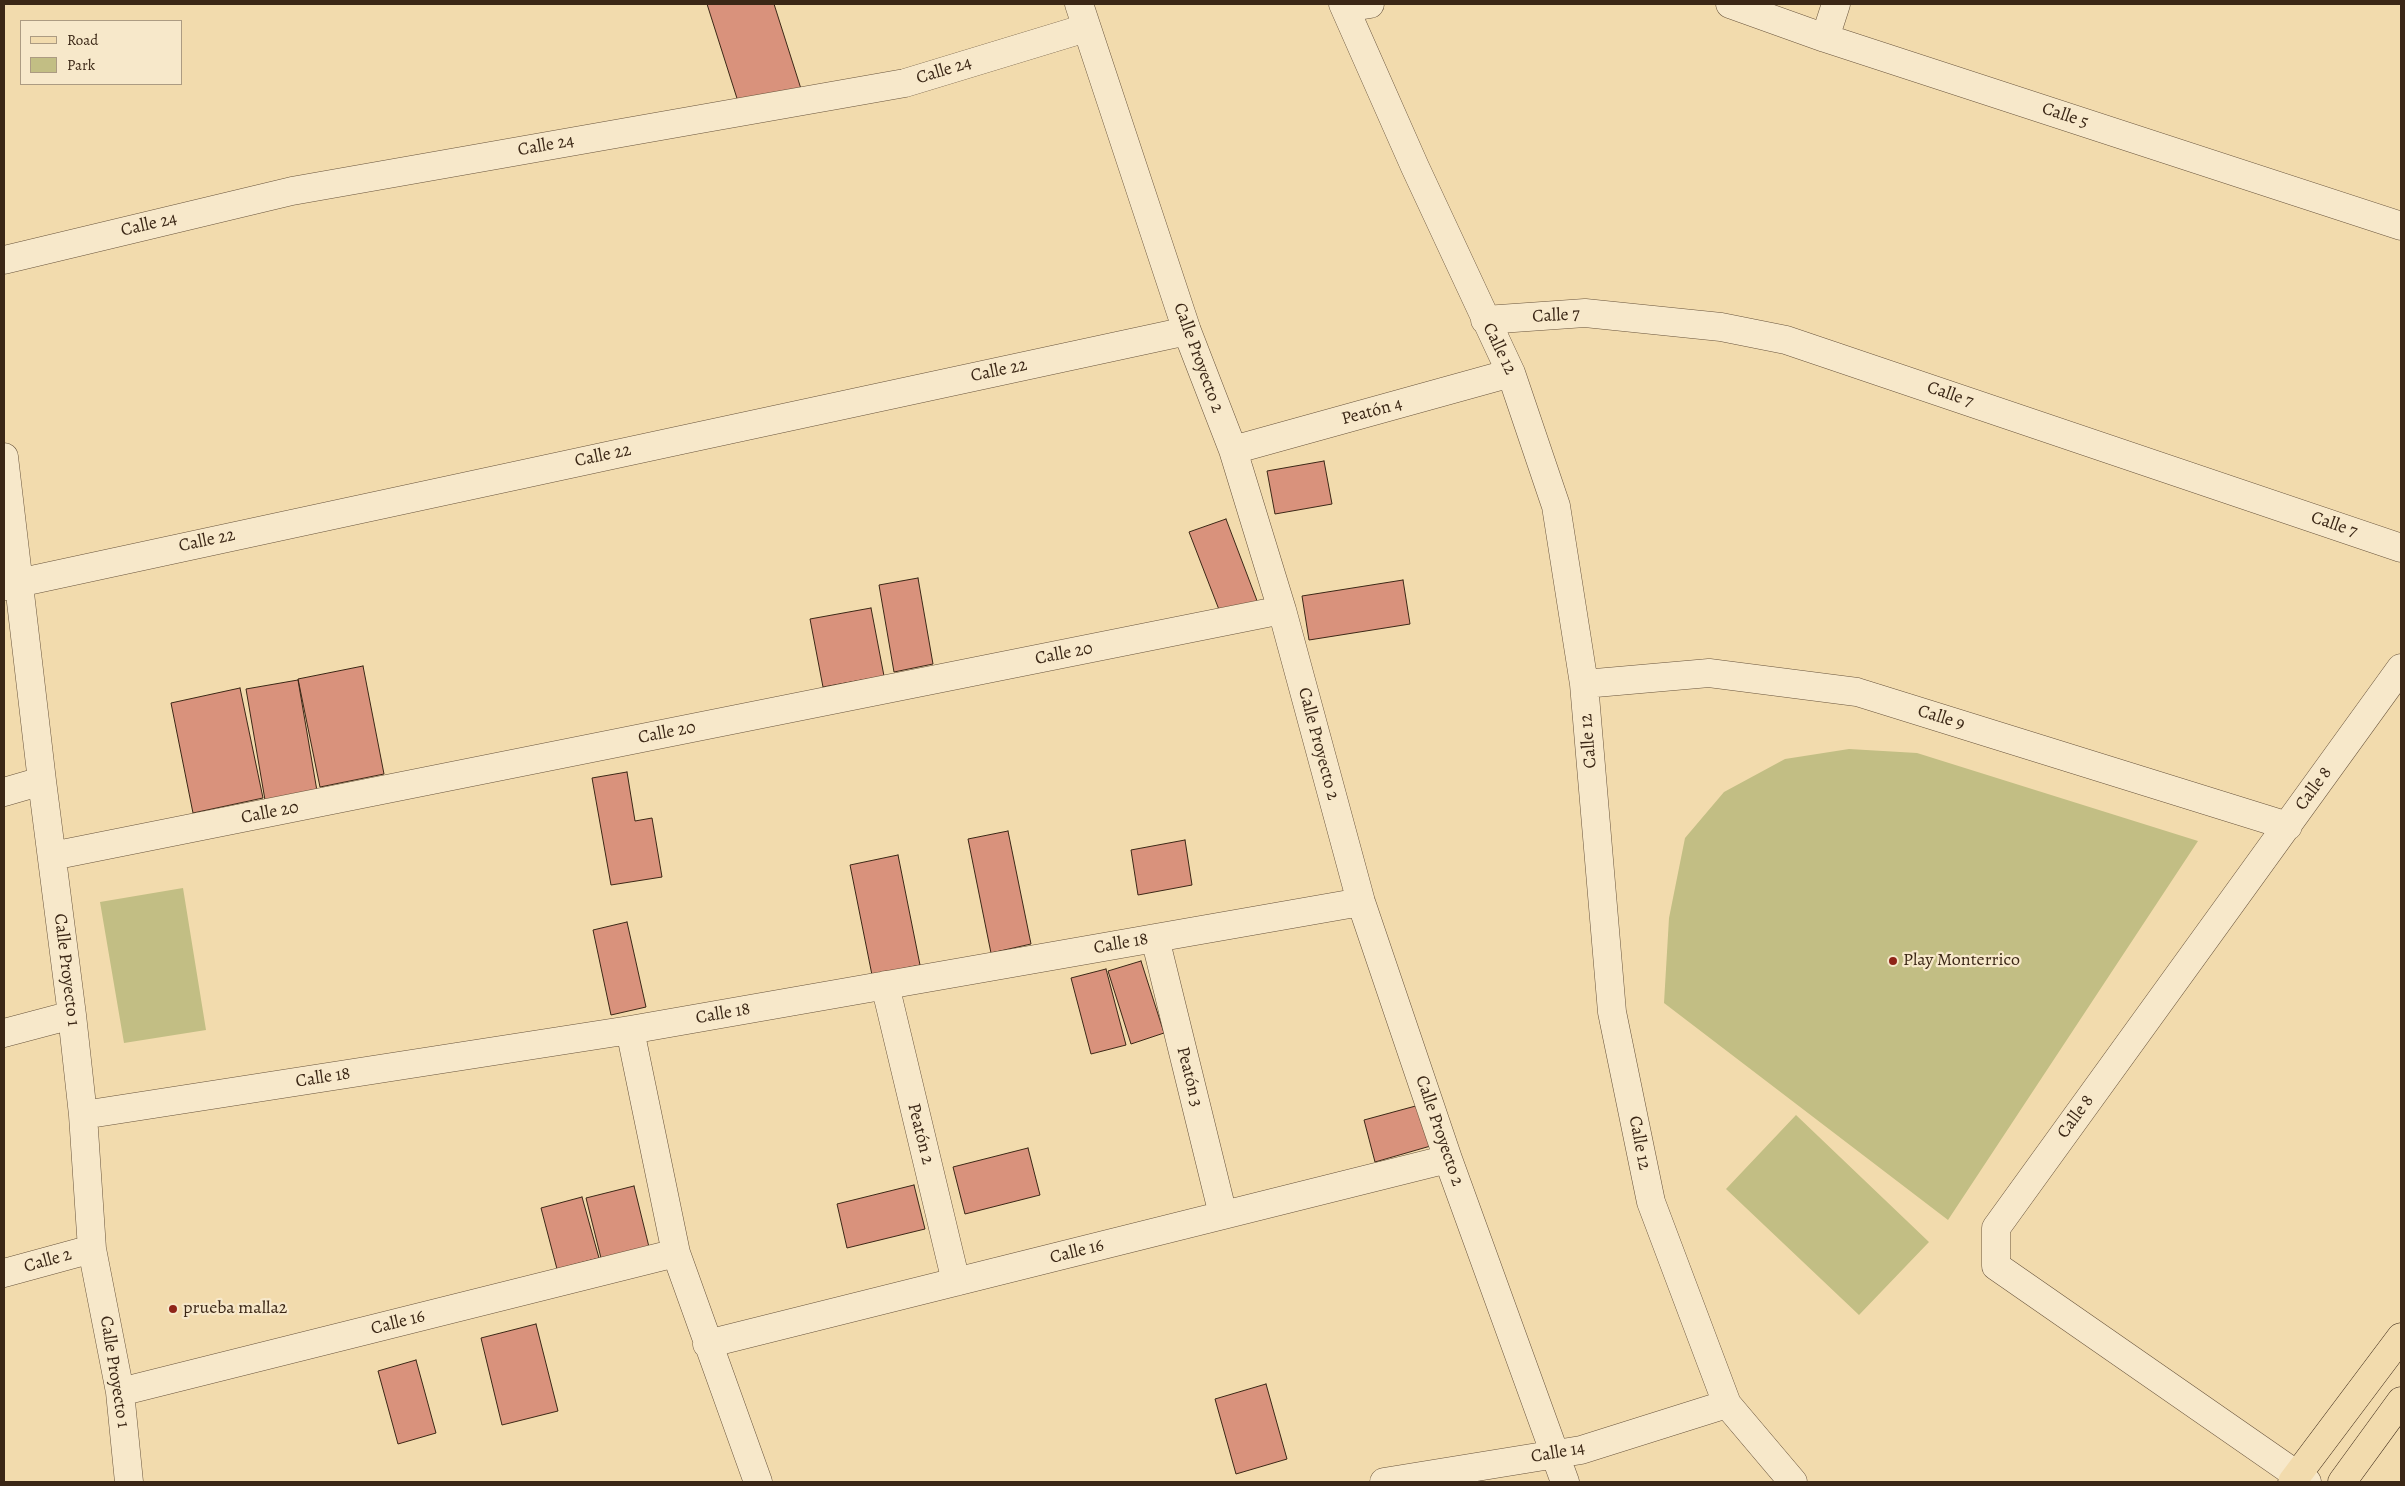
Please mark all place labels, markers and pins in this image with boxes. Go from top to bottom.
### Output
place label: Play Monterrico [1903,950,2020,972]
marker: Play Monterrico [1887,955,1899,967]
place label: prueba malla2 [183,1298,287,1320]
marker: prueba malla2 [167,1303,179,1315]

